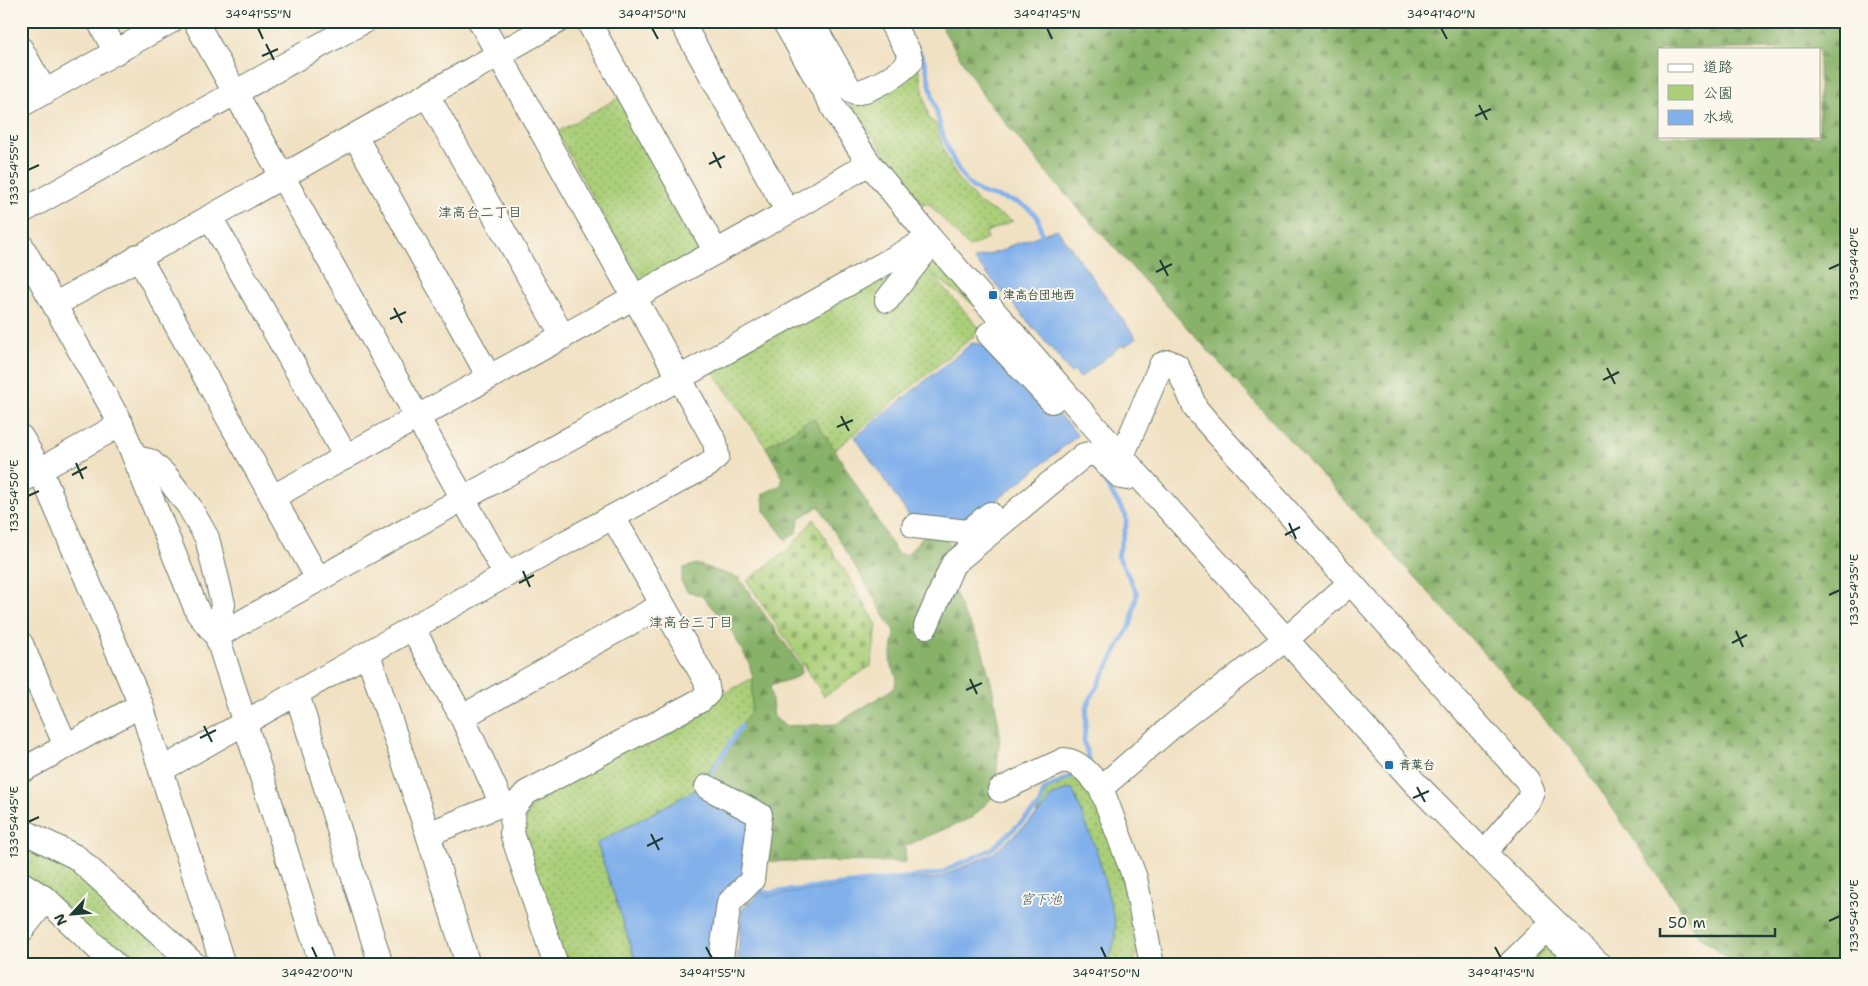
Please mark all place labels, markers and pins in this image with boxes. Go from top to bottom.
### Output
place label: 津高台団地西 [1003,287,1075,303]
marker: 津高台団地西 [987,289,999,301]
place label: 青葉台 [1399,757,1435,773]
marker: 青葉台 [1383,759,1395,771]

